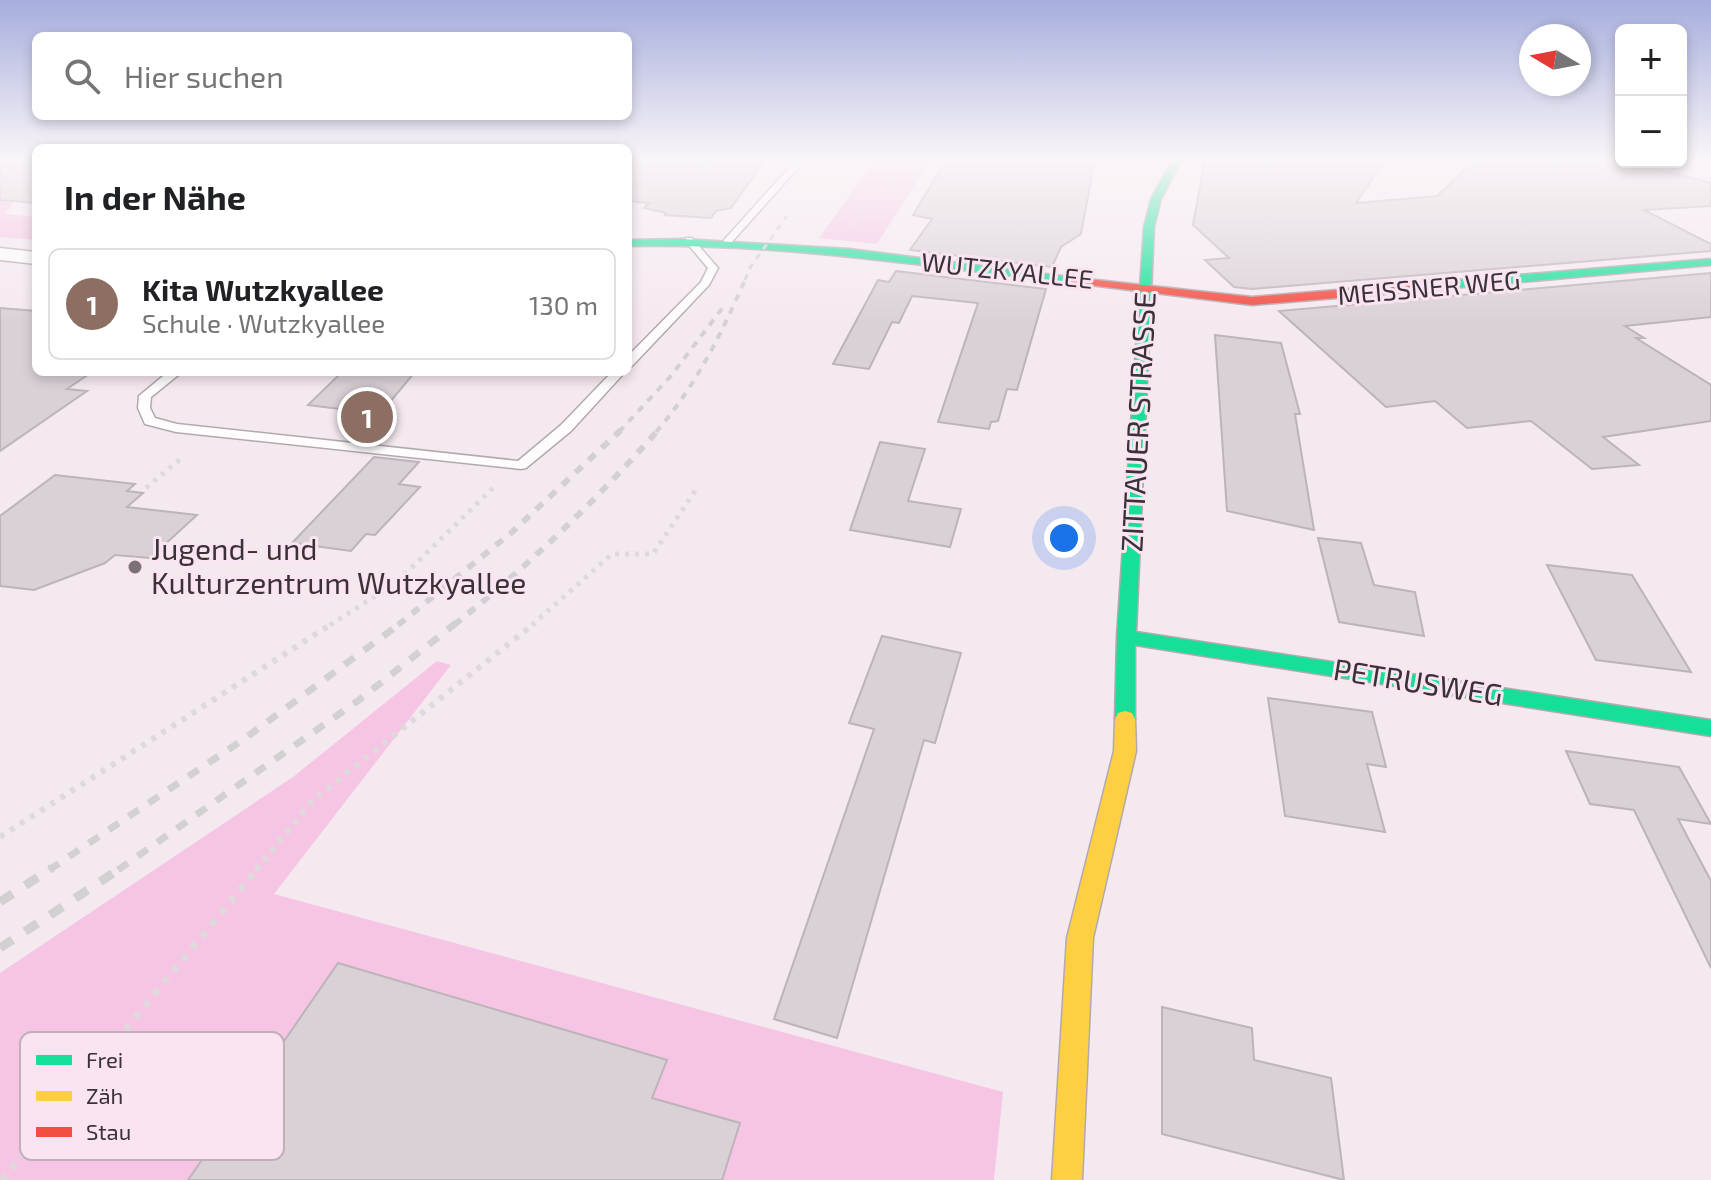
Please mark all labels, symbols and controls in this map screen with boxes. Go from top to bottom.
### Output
north arrow [1519,24,1591,96]
map controls [1615,24,1687,168]
button: + [1615,24,1687,96]
search box [32,32,632,120]
icon: search [60,54,104,98]
text: Hier suchen [124,58,284,94]
button: − [1615,96,1687,168]
text: In der Nähe [64,176,246,217]
street label: WUTZKYALLEE [920,245,1095,294]
street label: MEISSNER WEG [1336,263,1521,310]
text: Kita Wutzkyallee [142,271,384,307]
text: 1 [86,289,98,320]
text: 130 m [529,289,598,320]
street label: ZITTAUER STRASSE [1112,291,1162,553]
text: Schule · Wutzkyallee [142,307,385,338]
pin: 1 [341,387,393,447]
your location [1044,518,1084,558]
place label: Jugend- und Kulturzentrum Wutzkyallee [151,530,526,600]
marker: Jugend- und Kulturzentrum Wutzkyallee [126,558,144,576]
street label: PETRUSWEG [1331,650,1506,712]
legend [20,1032,284,1160]
text: Frei [86,1046,123,1072]
text: Zäh [86,1082,123,1108]
text: Stau [86,1118,131,1144]

